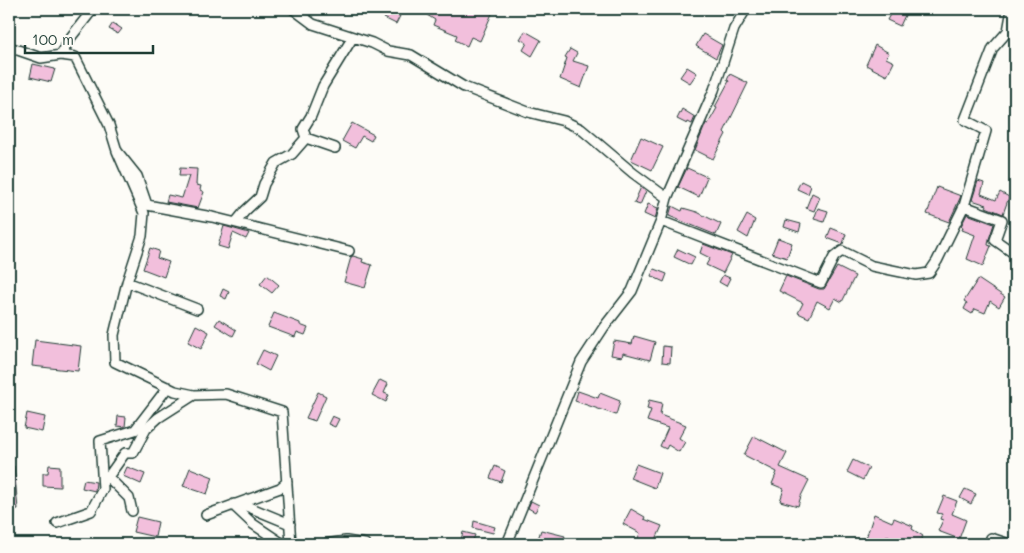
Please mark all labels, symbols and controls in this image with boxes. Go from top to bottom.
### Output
scale bar [25,22,152,54]
text: 100 m [32,29,74,49]

